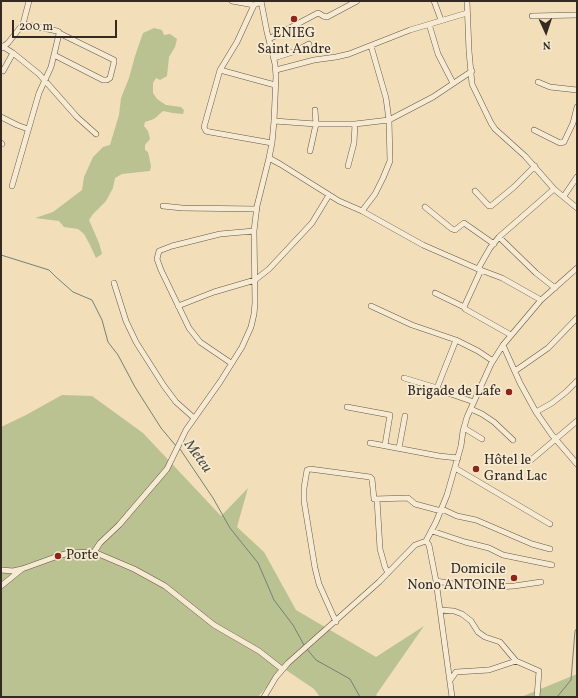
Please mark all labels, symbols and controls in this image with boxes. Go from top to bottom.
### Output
scale bar [14,12,119,38]
north arrow [526,12,566,52]
marker: ENIEG Saint Andre [289,14,299,24]
text: 200 m [19,19,53,35]
place label: ENIEG Saint Andre [257,26,331,58]
text: N [542,37,551,52]
place label: Brigade de Lafe [407,384,501,400]
marker: Brigade de Lafe [504,387,514,397]
water label: Meteu [179,437,215,477]
place label: Hôtel le Grand Lac [484,453,547,486]
marker: Hôtel le Grand Lac [471,464,481,474]
place label: Porte [66,548,99,564]
marker: Porte [53,551,63,561]
place label: Domicile Nono ANTOINE [407,562,506,594]
marker: Domicile Nono ANTOINE [509,573,519,583]

